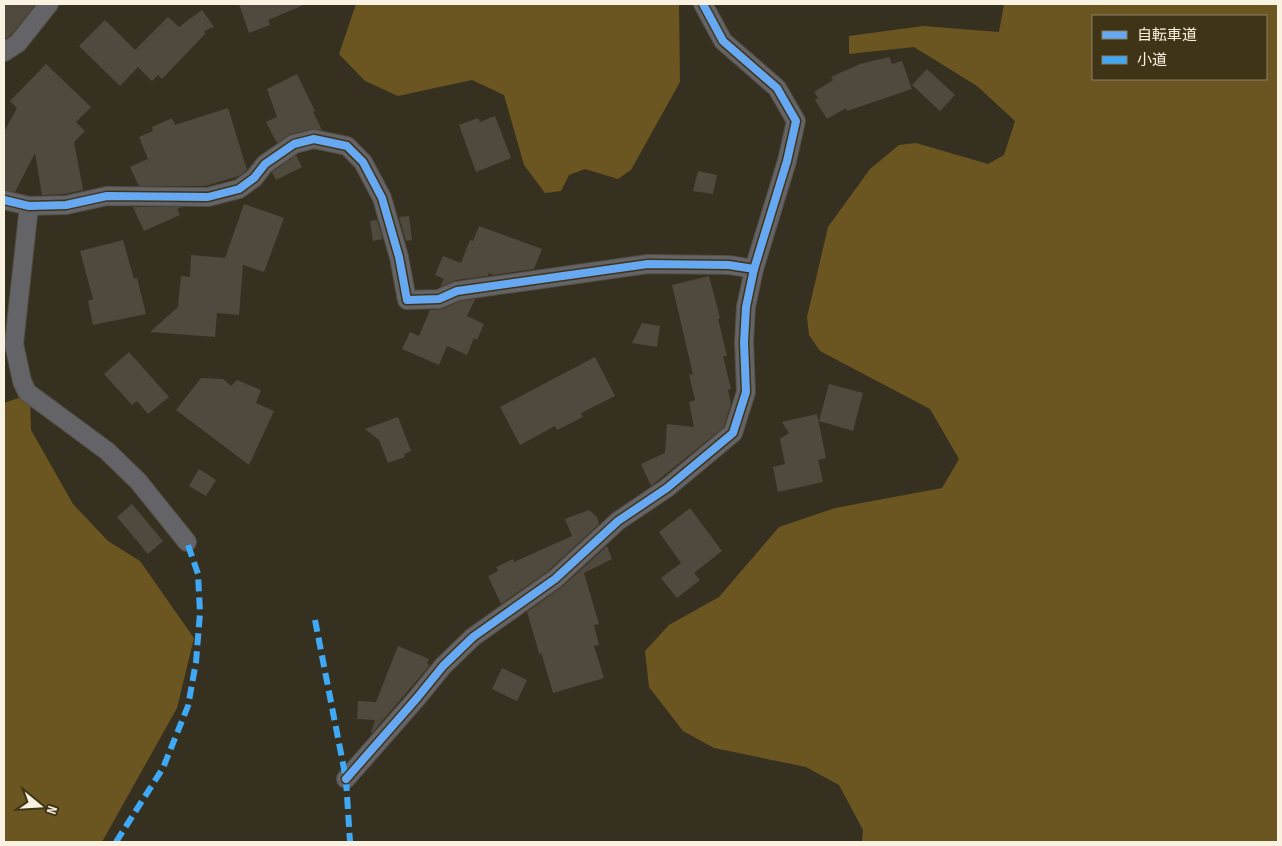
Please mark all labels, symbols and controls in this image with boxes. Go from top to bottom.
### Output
legend [1092,15,1267,80]
text: 自転車道 [1137,26,1197,45]
text: 小道 [1137,51,1167,70]
north arrow [15,781,65,831]
text: N [43,804,61,816]

